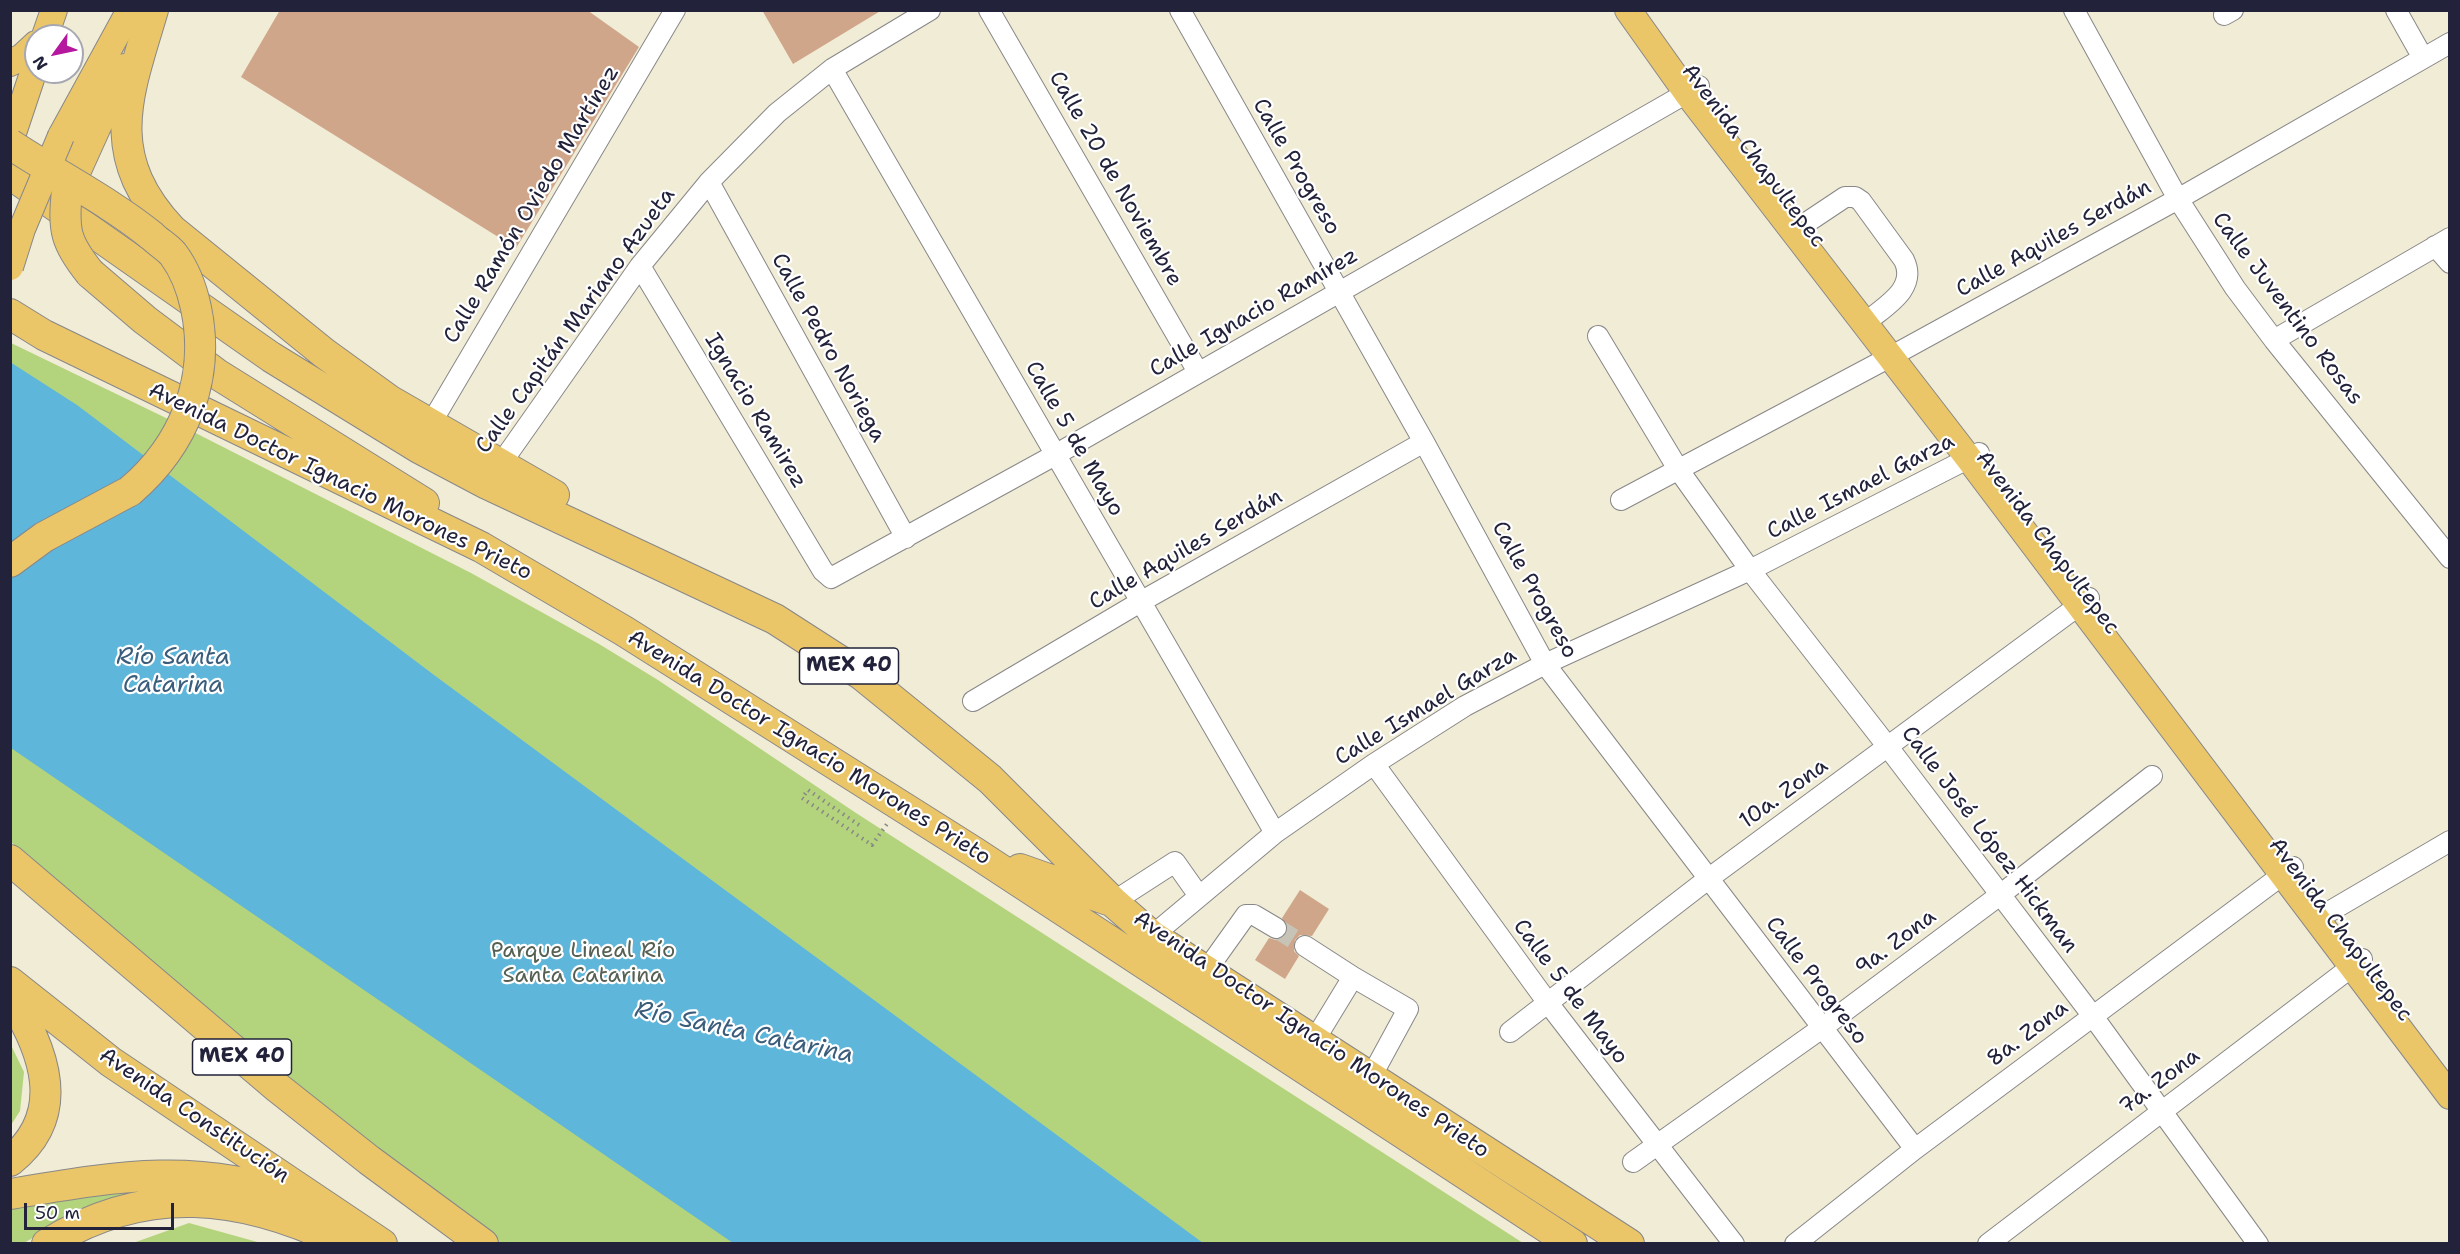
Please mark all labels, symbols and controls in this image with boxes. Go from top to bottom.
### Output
north arrow [24,24,84,84]
text: N [28,52,52,74]
street label: Avenida Chapultepec [1675,59,1831,253]
street label: Calle Ramón Oviedo Martínez [438,61,626,349]
street label: Calle 20 de Noviembre [1043,67,1187,291]
street label: Calle Progreso [1246,94,1346,240]
street label: Calle Aquiles Serdán [1952,174,2156,304]
street label: Calle Capitán Mariano Azueta [471,183,681,459]
street label: Calle Juventino Rosas [2206,207,2368,411]
street label: Calle Ignacio Ramírez [1145,243,1363,383]
street label: Calle Pedro Noriega [765,249,891,447]
street label: Ignacio Ramirez [698,329,812,493]
street label: Calle 5 de Mayo [1019,357,1129,521]
street label: Avenida Doctor Ignacio Morones Prieto [144,377,536,587]
street label: Calle Ismael Garza [1763,428,1959,546]
street label: Avenida Chapultepec [1969,446,2125,640]
street label: Calle Aquiles Serdán [1085,484,1287,616]
street label: Calle Progreso [1485,517,1583,663]
street label: Avenida Doctor Ignacio Morones Prieto [623,625,995,871]
street label: Calle Ismael Garza [1331,642,1521,772]
water label: Río Santa Catarina [116,644,230,700]
road number: MEX 40 [800,648,898,684]
street label: Calle José López Hickman [1895,721,2083,959]
street label: 10a. Zona [1735,753,1833,835]
street label: Avenida Chapultepec [2262,833,2418,1027]
street label: 9a. Zona [1850,904,1942,982]
street label: Avenida Doctor Ignacio Morones Prieto [1128,906,1494,1164]
street label: Calle Progreso [1759,912,1873,1050]
street label: Calle 5 de Mayo [1507,914,1633,1070]
park label: Parque Lineal Río Santa Catarina [491,938,675,990]
street label: 8a. Zona [1982,995,2074,1073]
water label: Río Santa Catarina [632,996,856,1070]
road number: MEX 40 [192,1039,292,1075]
street label: Avenida Constitución [94,1043,294,1189]
street label: 7a. Zona [2115,1043,2205,1121]
scale bar [27,1191,177,1229]
text: 50 m [35,1201,80,1225]

